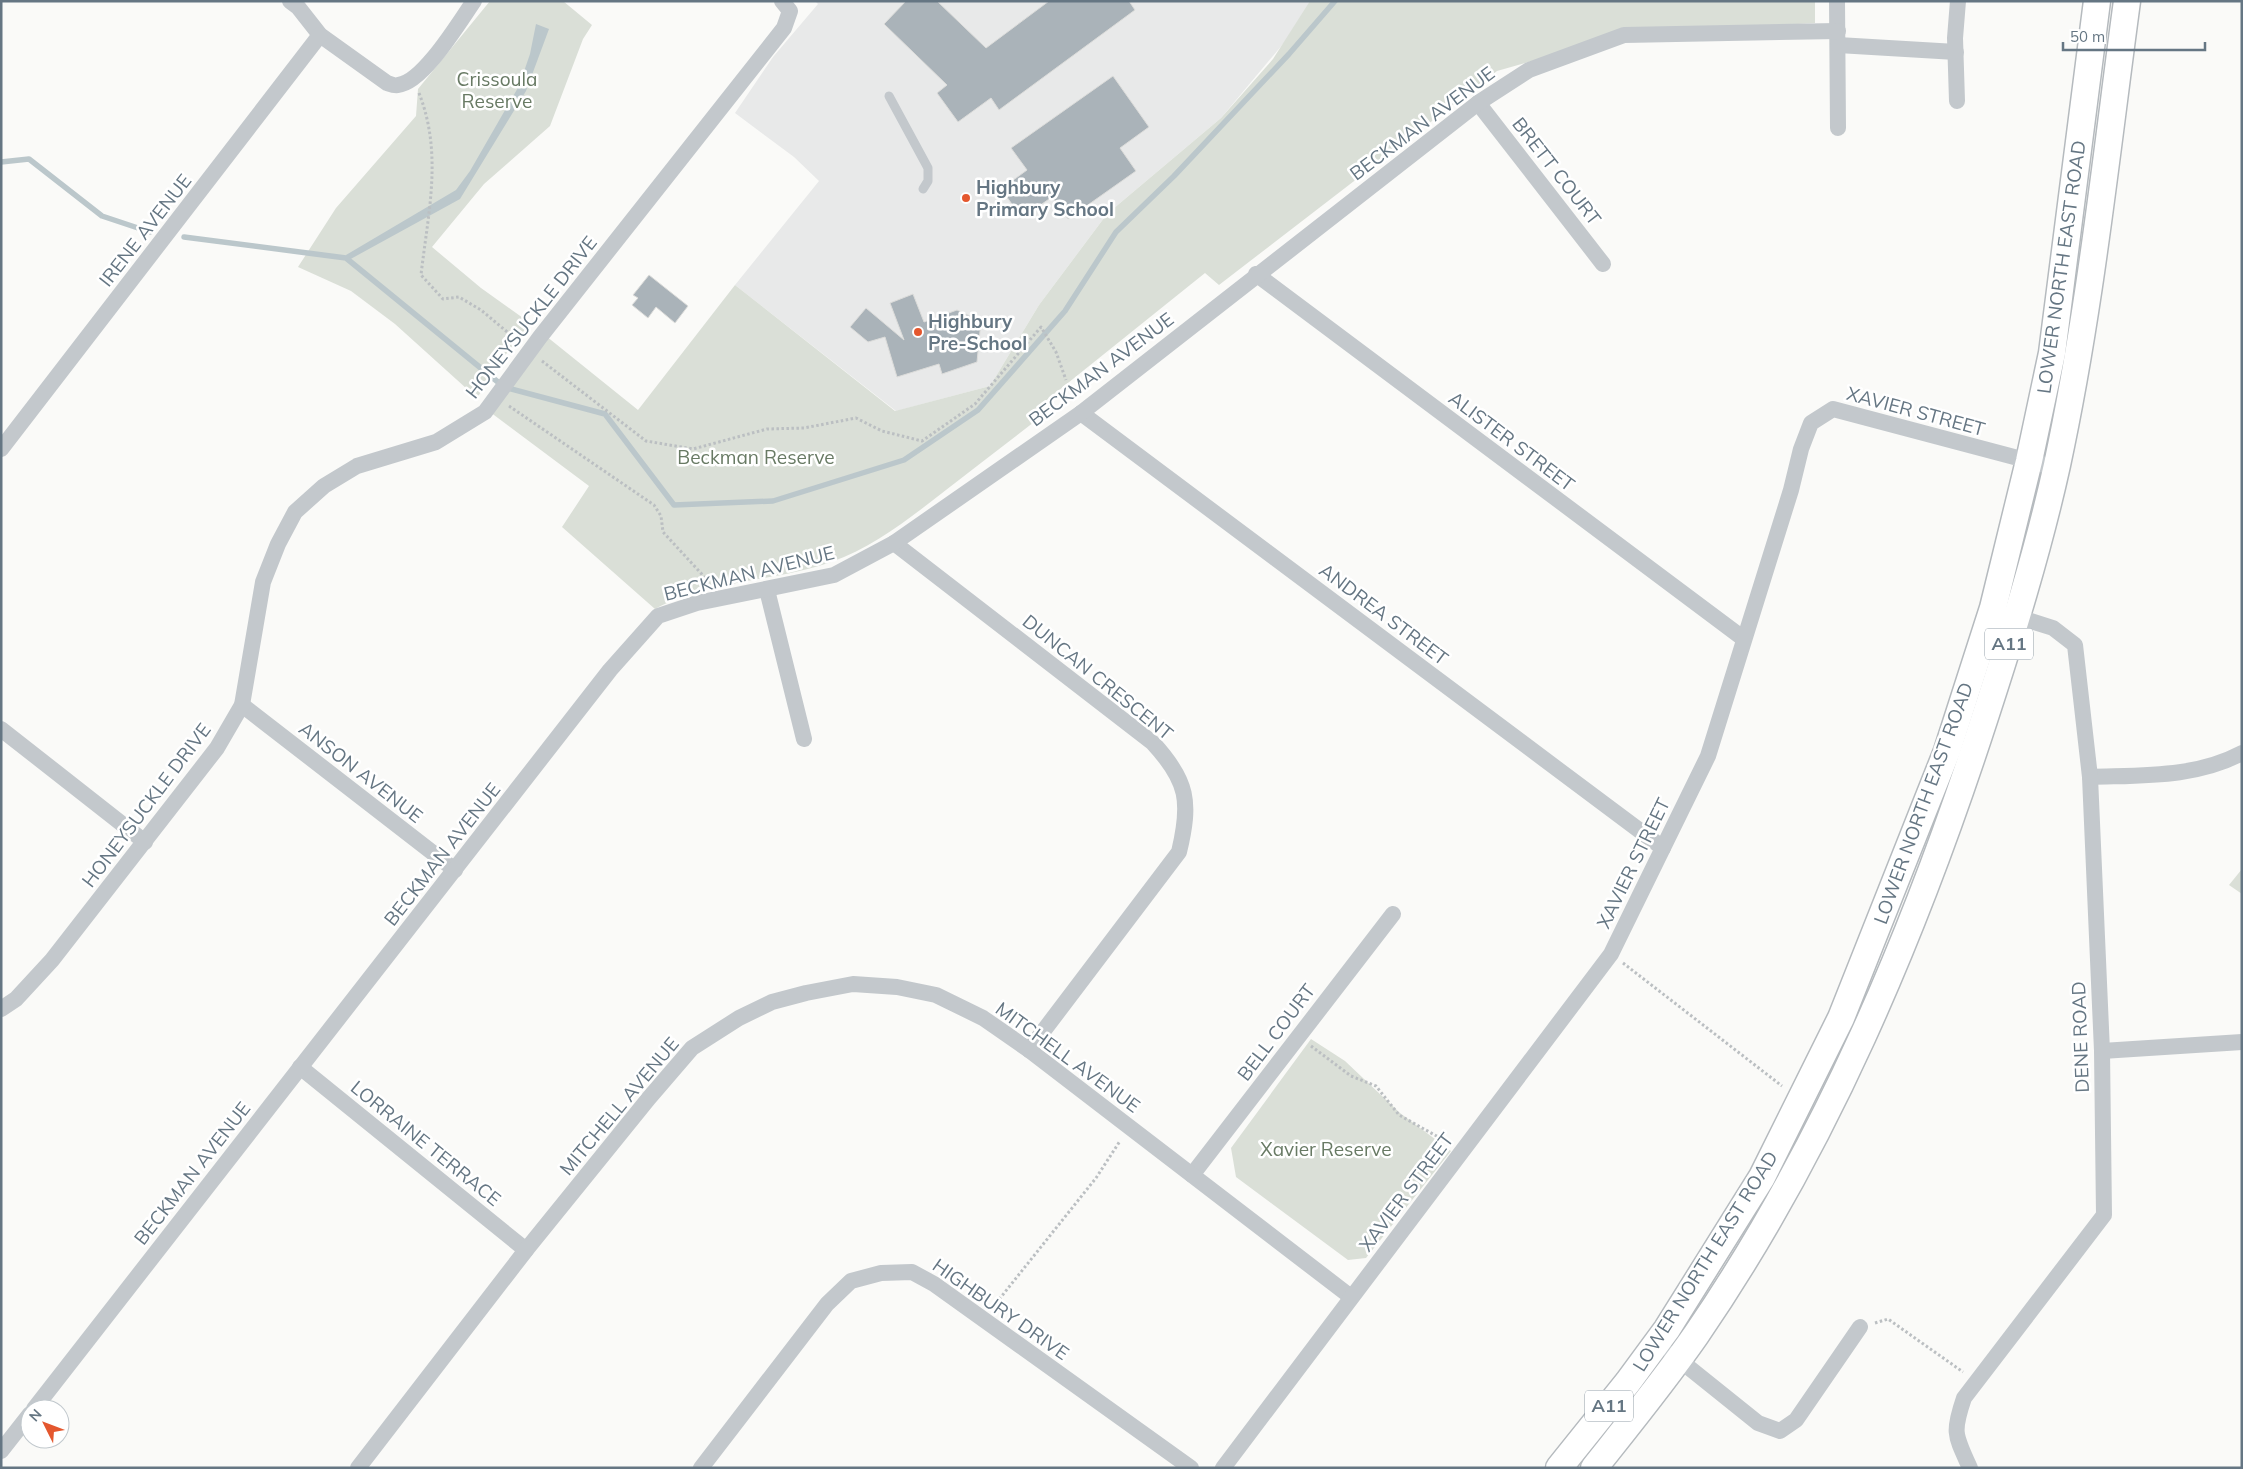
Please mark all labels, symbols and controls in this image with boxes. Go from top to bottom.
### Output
scale bar [2063,20,2206,52]
text: 50 m [2070,27,2105,46]
street label: BECKMAN AVENUE [1345,61,1499,185]
park label: Crissoula Reserve [457,67,538,113]
street label: BRETT COURT [1507,112,1607,230]
street label: LOWER NORTH EAST ROAD [2031,139,2091,395]
street label: IRENE AVENUE [94,169,196,291]
place label: Highbury Primary School [976,175,1114,221]
marker: Highbury Primary School [960,192,972,204]
street label: HONEYSUCKLE DRIVE [460,231,602,403]
street label: BECKMAN AVENUE [1024,307,1178,431]
place label: Highbury Pre-School [928,309,1027,355]
marker: Highbury Pre-School [912,326,924,338]
street label: XAVIER STREET [1844,381,1988,441]
street label: ALISTER STREET [1444,386,1580,496]
park label: Beckman Reserve [677,445,835,469]
street label: BECKMAN AVENUE [661,540,837,606]
street label: ANDREA STREET [1315,558,1454,671]
street label: DUNCAN CRESCENT [1018,609,1179,745]
road number: A11 [1985,629,2033,660]
street label: LOWER NORTH EAST ROAD [1868,679,1978,927]
street label: ANSON AVENUE [294,716,428,828]
street label: HONEYSUCKLE DRIVE [76,718,216,892]
street label: BECKMAN AVENUE [379,778,505,930]
street label: XAVIER STREET [1591,793,1675,932]
street label: BELL COURT [1232,978,1321,1085]
street label: DENE ROAD [2066,981,2094,1093]
street label: MITCHELL AVENUE [991,996,1145,1118]
street label: MITCHELL AVENUE [554,1032,684,1180]
street label: LORRAINE TERRACE [346,1075,506,1211]
street label: BECKMAN AVENUE [129,1097,255,1249]
street label: XAVIER STREET [1354,1128,1459,1256]
park label: Xavier Reserve [1260,1137,1392,1161]
street label: LOWER NORTH EAST ROAD [1627,1146,1783,1376]
street label: HIGHBURY DRIVE [928,1253,1074,1365]
road number: A11 [1585,1390,1633,1422]
north arrow [20,1399,70,1449]
text: N [25,1405,46,1425]

